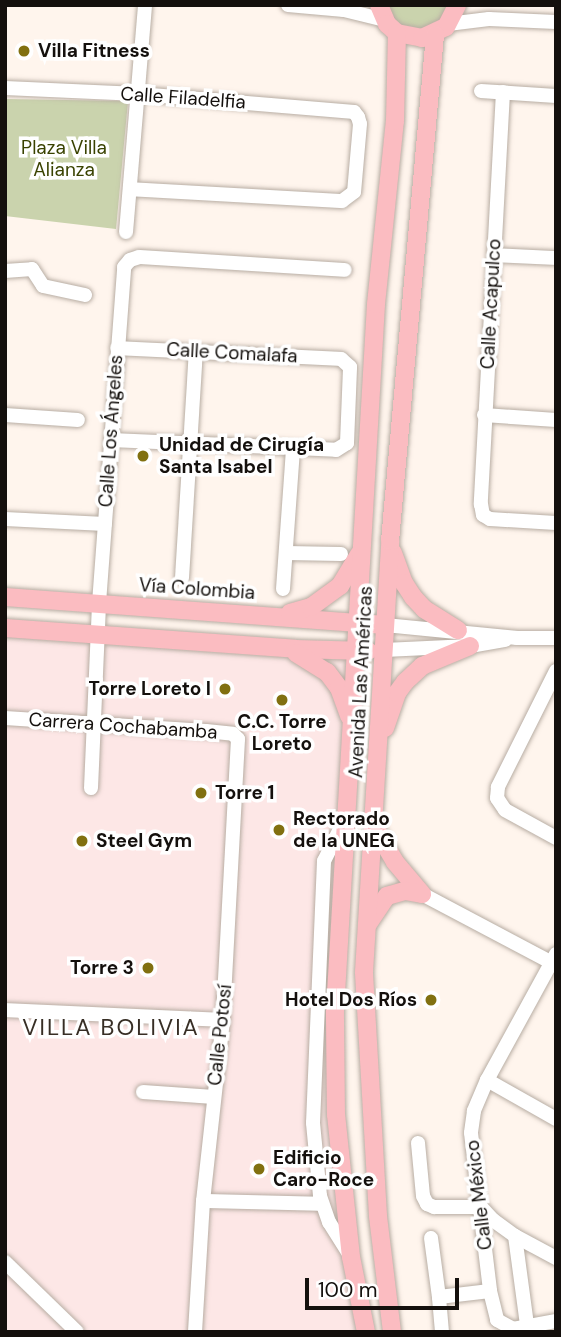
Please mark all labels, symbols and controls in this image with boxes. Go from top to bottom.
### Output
place label: Villa Fitness [38,40,150,62]
marker: Villa Fitness [16,43,32,59]
street label: Calle Filadelfia [120,82,246,114]
park label: Plaza Villa Alianza [21,137,107,181]
street label: Calle Acapulco [476,238,506,370]
street label: Calle Comalafa [166,338,298,368]
street label: Calle Los Ángeles [94,354,128,508]
place label: Unidad de Cirugía Santa Isabel [159,434,324,478]
marker: Unidad de Cirugía Santa Isabel [133,446,153,466]
street label: Vía Colombia [138,574,256,604]
street label: Avenida Las Américas [345,585,377,779]
place label: Torre Loreto I [89,678,211,700]
marker: Torre Loreto I [217,681,233,697]
marker: C.C. Torre Loreto [274,692,290,708]
street label: Carrera Cochabamba [28,708,218,744]
place label: C.C. Torre Loreto [237,711,327,755]
place label: Torre 1 [215,782,274,804]
marker: Torre 1 [193,785,209,801]
place label: Rectorado de la UNEG [293,808,395,852]
marker: Rectorado de la UNEG [271,822,287,838]
place label: Steel Gym [96,830,192,852]
marker: Steel Gym [74,833,90,849]
place label: Torre 3 [70,957,134,979]
marker: Torre 3 [140,960,156,976]
street label: Calle Potosí [203,983,237,1087]
place label: Hotel Dos Ríos [285,989,417,1011]
marker: Hotel Dos Ríos [423,992,439,1008]
district label: VILLA BOLIVIA [24,1013,198,1041]
street label: Calle México [461,1139,497,1251]
place label: Edificio Caro-Roce [273,1147,374,1191]
marker: Edificio Caro-Roce [251,1161,267,1177]
scale bar [309,1264,463,1308]
text: 100 m [318,1276,378,1304]

